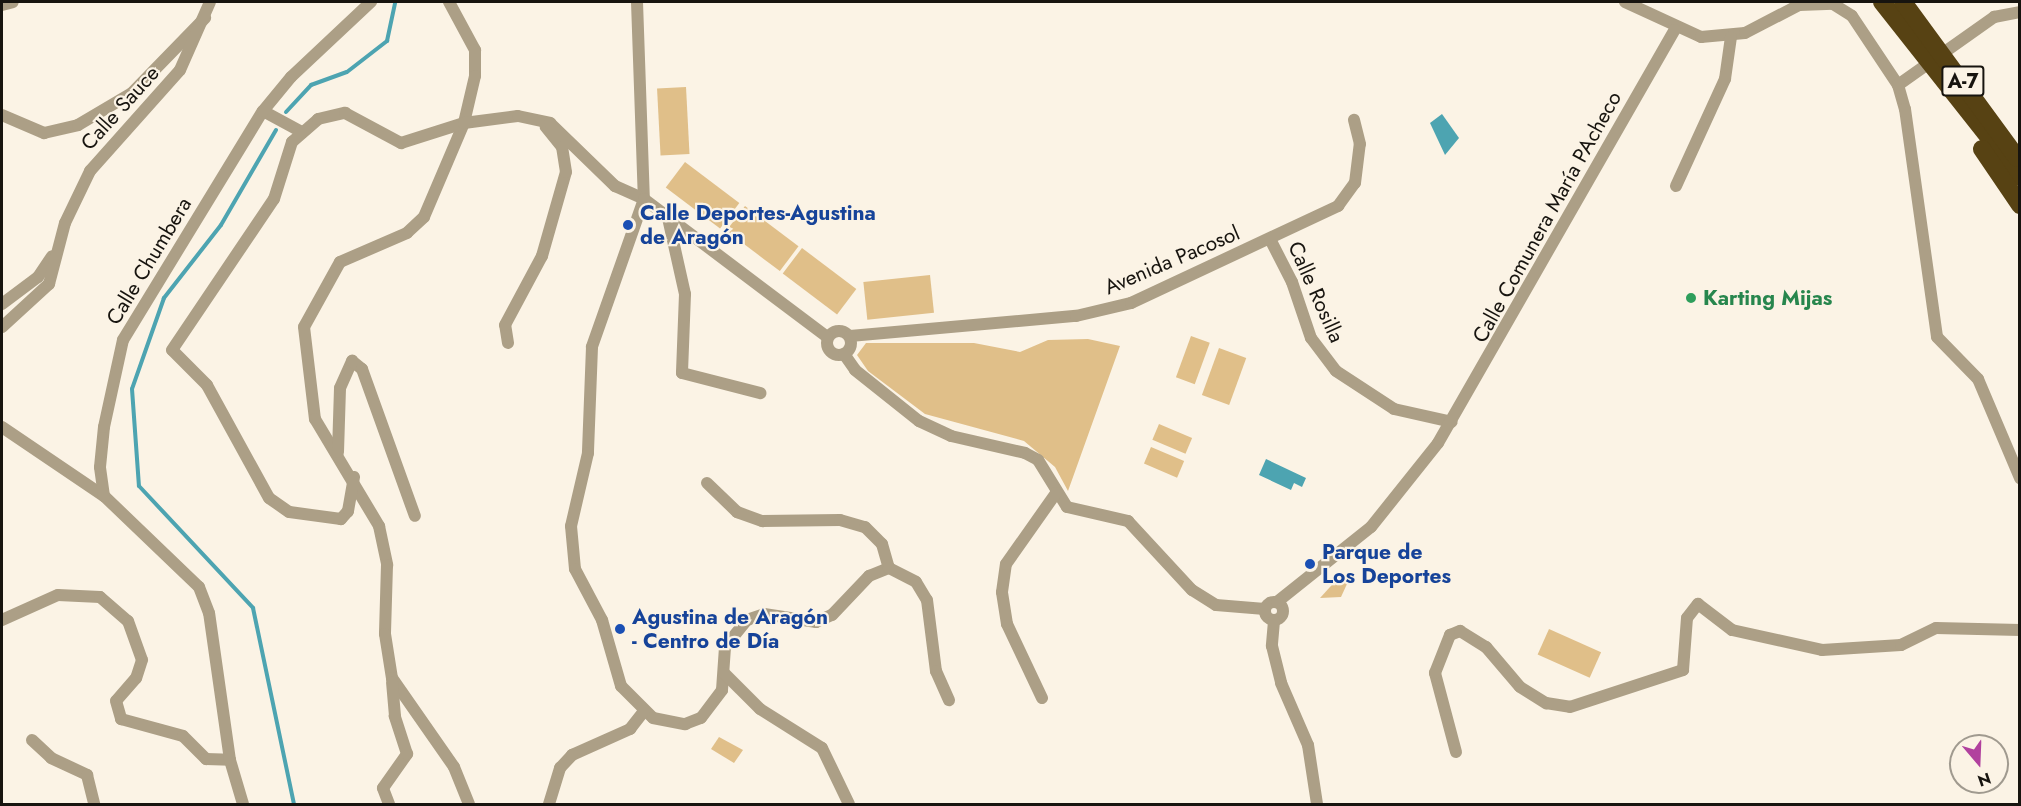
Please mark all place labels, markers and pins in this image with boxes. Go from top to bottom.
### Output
place label: Calle Deportes-Agustina de Aragón [640,200,876,250]
marker: Calle Deportes-Agustina de Aragón [621,218,635,232]
place label: Karting Mijas [1703,285,1832,311]
marker: Karting Mijas [1684,291,1698,305]
place label: Parque de Los Deportes [1322,539,1451,589]
marker: Parque de Los Deportes [1303,557,1317,571]
place label: Agustina de Aragón - Centro de Día [632,604,828,654]
marker: Agustina de Aragón - Centro de Día [613,622,627,636]

